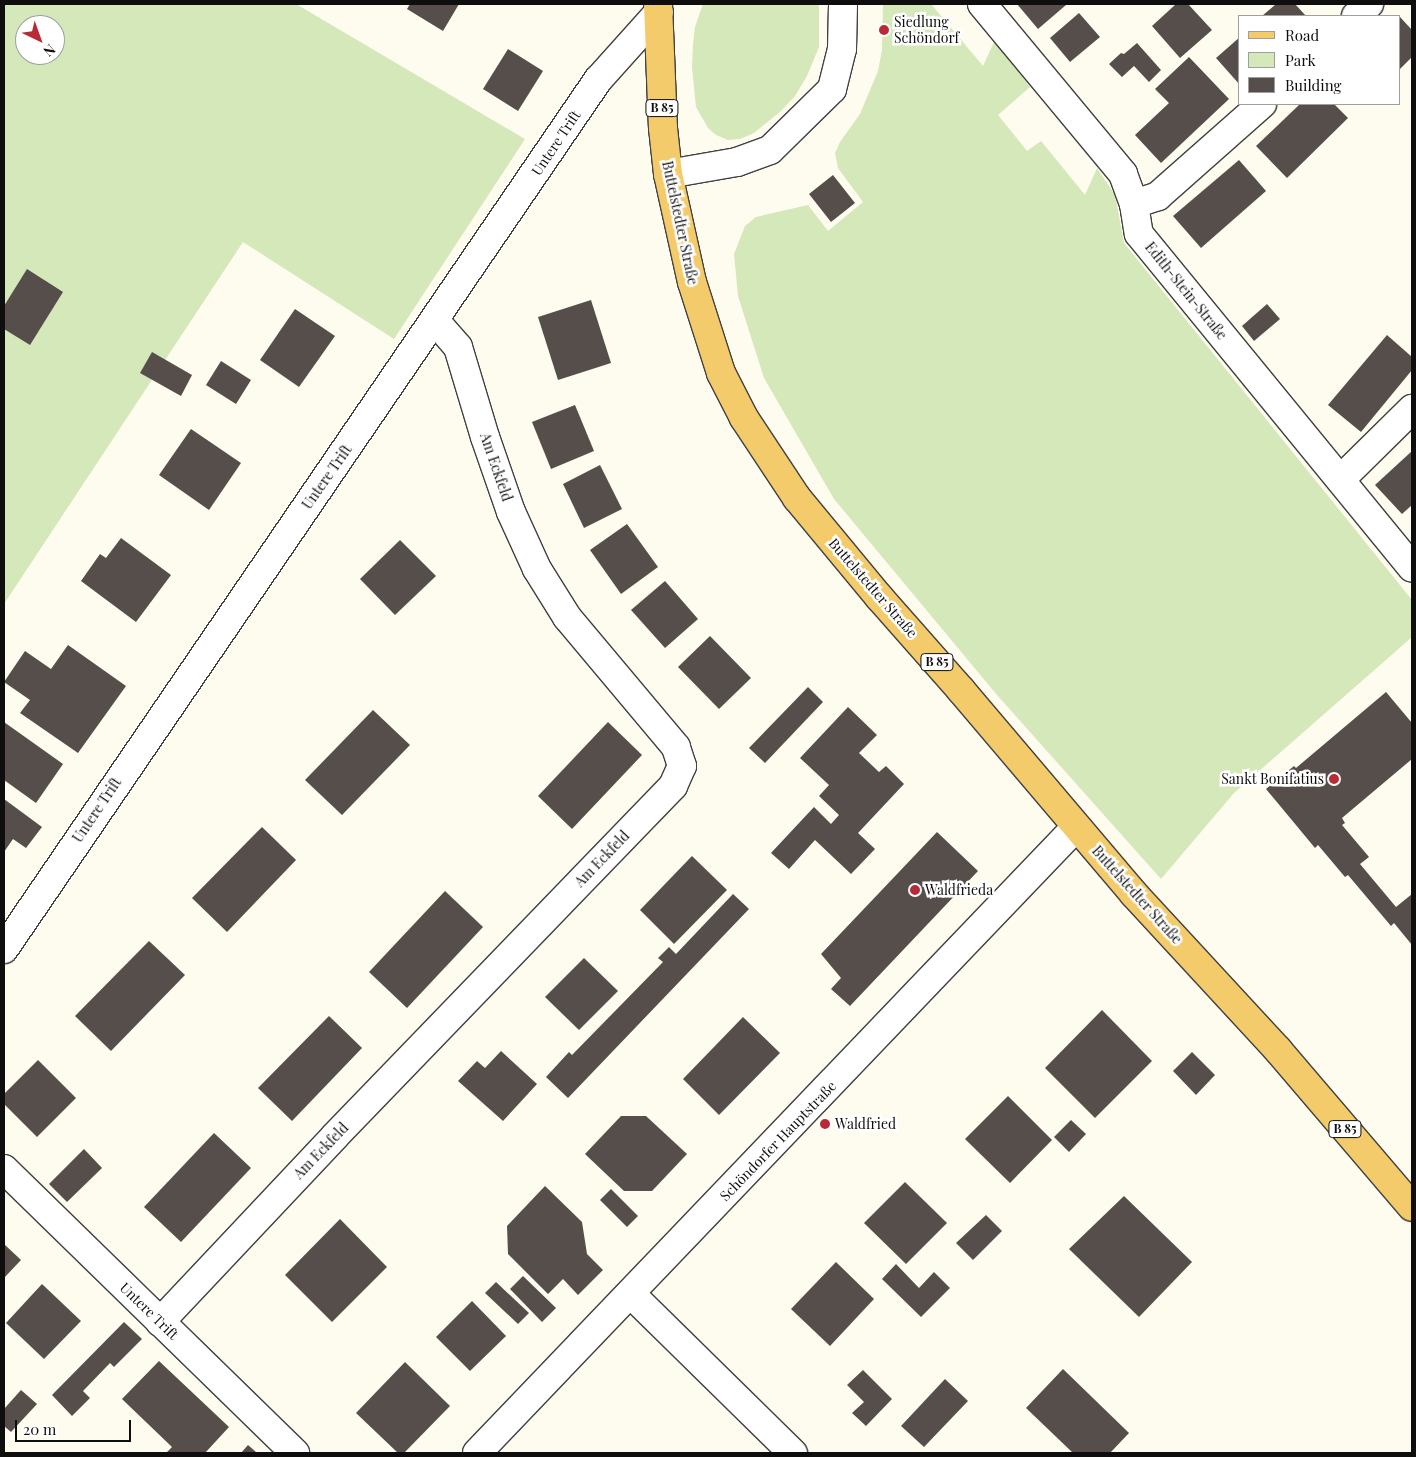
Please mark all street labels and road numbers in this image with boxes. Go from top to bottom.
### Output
road number: B 85 [644,99,680,118]
street label: Untere Trift [528,107,584,179]
street label: Buttelstedter Straße [659,159,701,287]
street label: Edith-Stein-Straße [1142,239,1230,343]
street label: Am Eckfeld [476,431,516,503]
street label: Untere Trift [299,442,355,512]
street label: Buttelstedter Straße [825,535,921,641]
road number: B 85 [920,652,954,672]
street label: Untere Trift [69,774,125,846]
street label: Am Eckfeld [571,828,633,890]
street label: Buttelstedter Straße [1088,842,1186,948]
street label: Schöndorfer Hauptstraße [716,1078,840,1204]
street label: Am Eckfeld [290,1120,352,1182]
road number: B 85 [1328,1120,1362,1138]
street label: Untere Trift [116,1279,182,1343]

